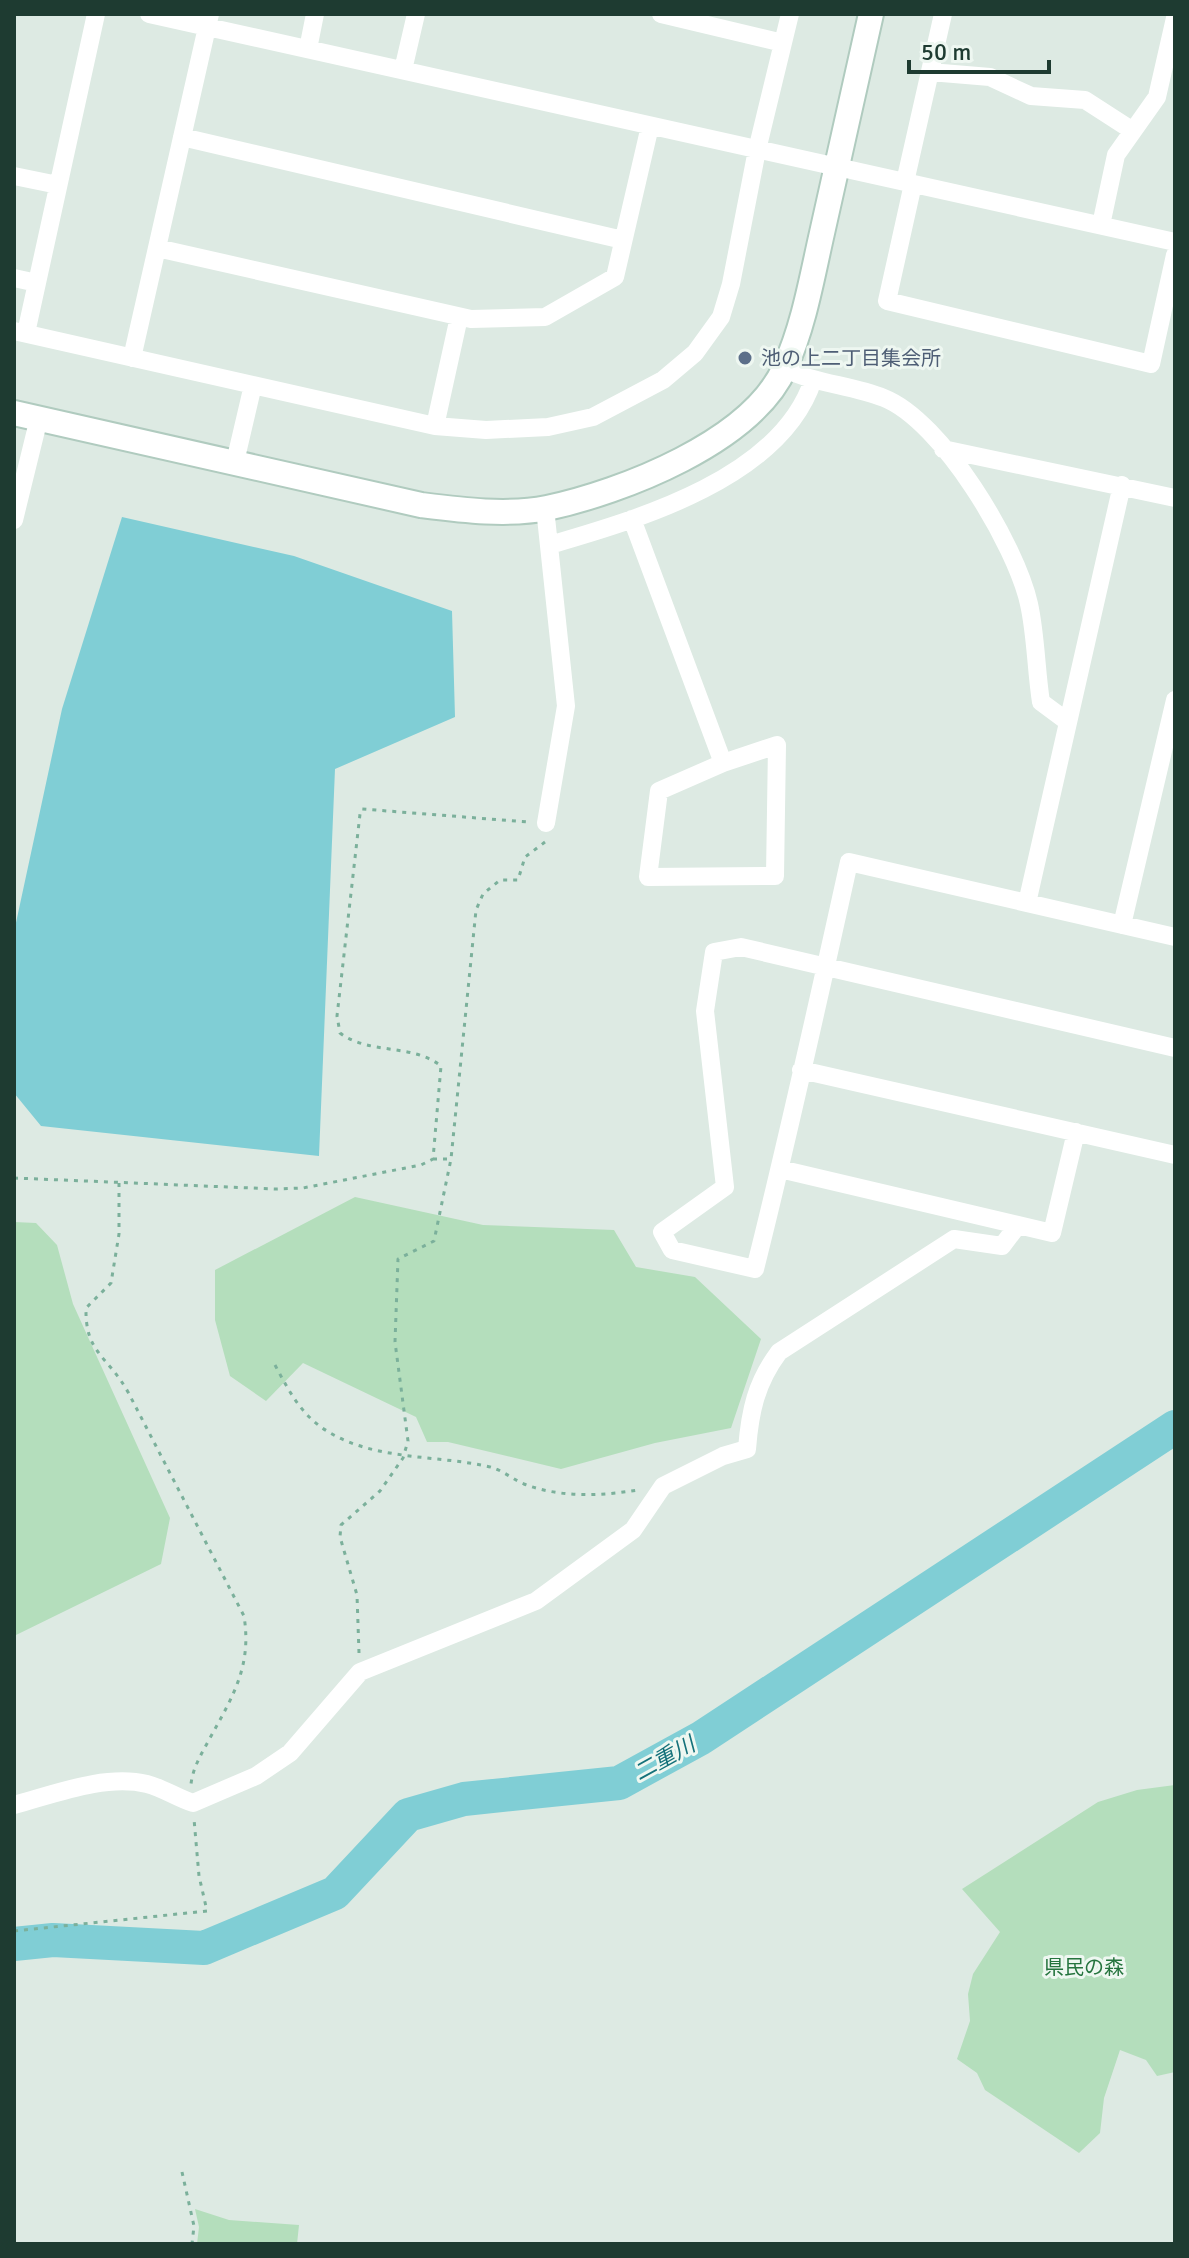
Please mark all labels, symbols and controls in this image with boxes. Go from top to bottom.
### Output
scale bar [909,24,1049,74]
text: 50 m [921,37,971,67]
place label: 池の上二丁目集会所 [761,346,941,371]
marker: 池の上二丁目集会所 [736,349,754,367]
water label: 二重川 [629,1730,701,1786]
park label: 県民の森 [1044,1955,1124,1980]

